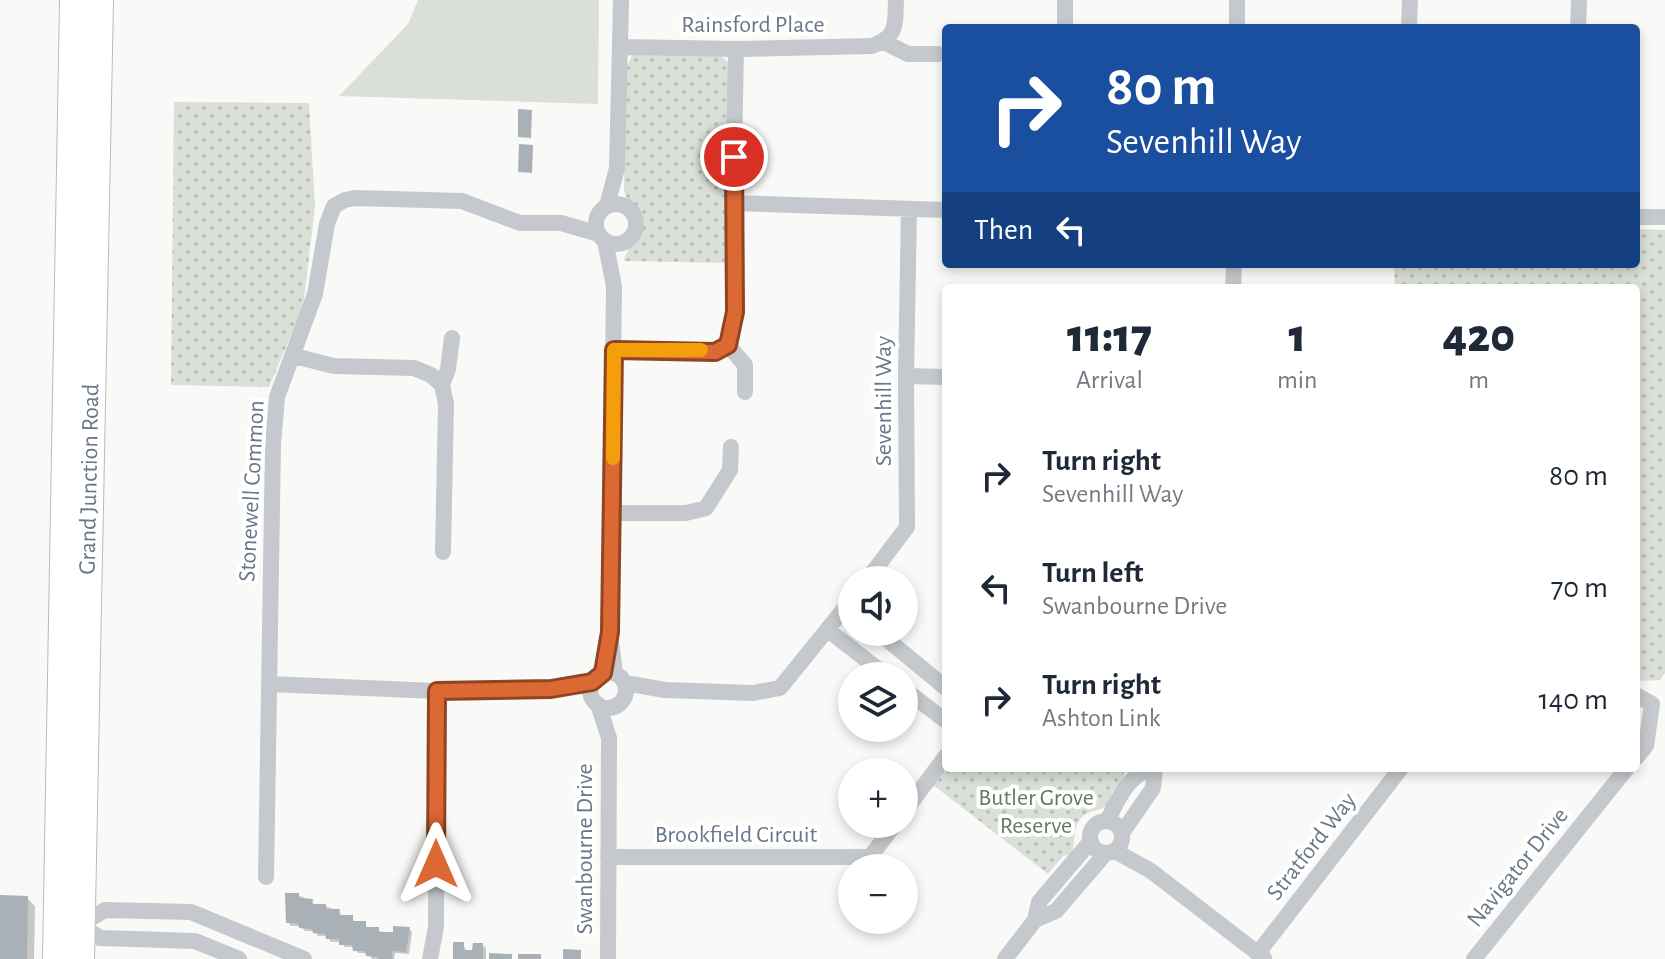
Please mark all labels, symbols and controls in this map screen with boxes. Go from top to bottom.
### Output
street label: Rainsford Place [681,13,825,37]
icon: right [974,56,1078,160]
text: 80 m [1106,59,1216,115]
pin [700,123,768,191]
text: Sevenhill Way [1106,124,1302,160]
icon: arrive [712,135,756,179]
icon: left [1049,208,1093,252]
text: Then [974,215,1033,245]
text: 11:17 [1067,313,1152,361]
text: 1 [1288,313,1306,361]
text: 420 [1442,313,1515,361]
street label: Sevenhill Way [872,336,896,466]
text: Arrival [1076,367,1143,393]
text: min [1277,367,1318,393]
text: m [1468,367,1489,393]
street label: Grand Junction Road [76,383,103,575]
street label: Stonewell Common [235,400,269,583]
text: Turn right [1042,446,1161,476]
icon: right [974,454,1018,498]
text: 80 m [1549,461,1608,491]
text: Sevenhill Way [1042,481,1183,507]
text: Turn left [1042,558,1143,588]
map controls [838,566,918,934]
button: sound [838,566,918,646]
icon: left [974,566,1018,610]
text: 70 m [1551,573,1608,603]
text: Swanbourne Drive [1042,593,1227,619]
button: layers [838,662,918,742]
text: Turn right [1042,670,1161,700]
icon: right [974,678,1018,722]
text: 140 m [1538,685,1608,715]
text: Ashton Link [1042,705,1161,731]
button: + [838,758,918,838]
street label: Swanbourne Drive [573,763,597,935]
park label: Butler Grove Reserve [978,786,1094,838]
street label: Stratford Way [1263,788,1361,905]
street label: Navigator Drive [1463,803,1573,932]
position arrow [394,822,478,906]
street label: Brookfield Circuit [655,823,818,847]
button: − [838,854,918,934]

